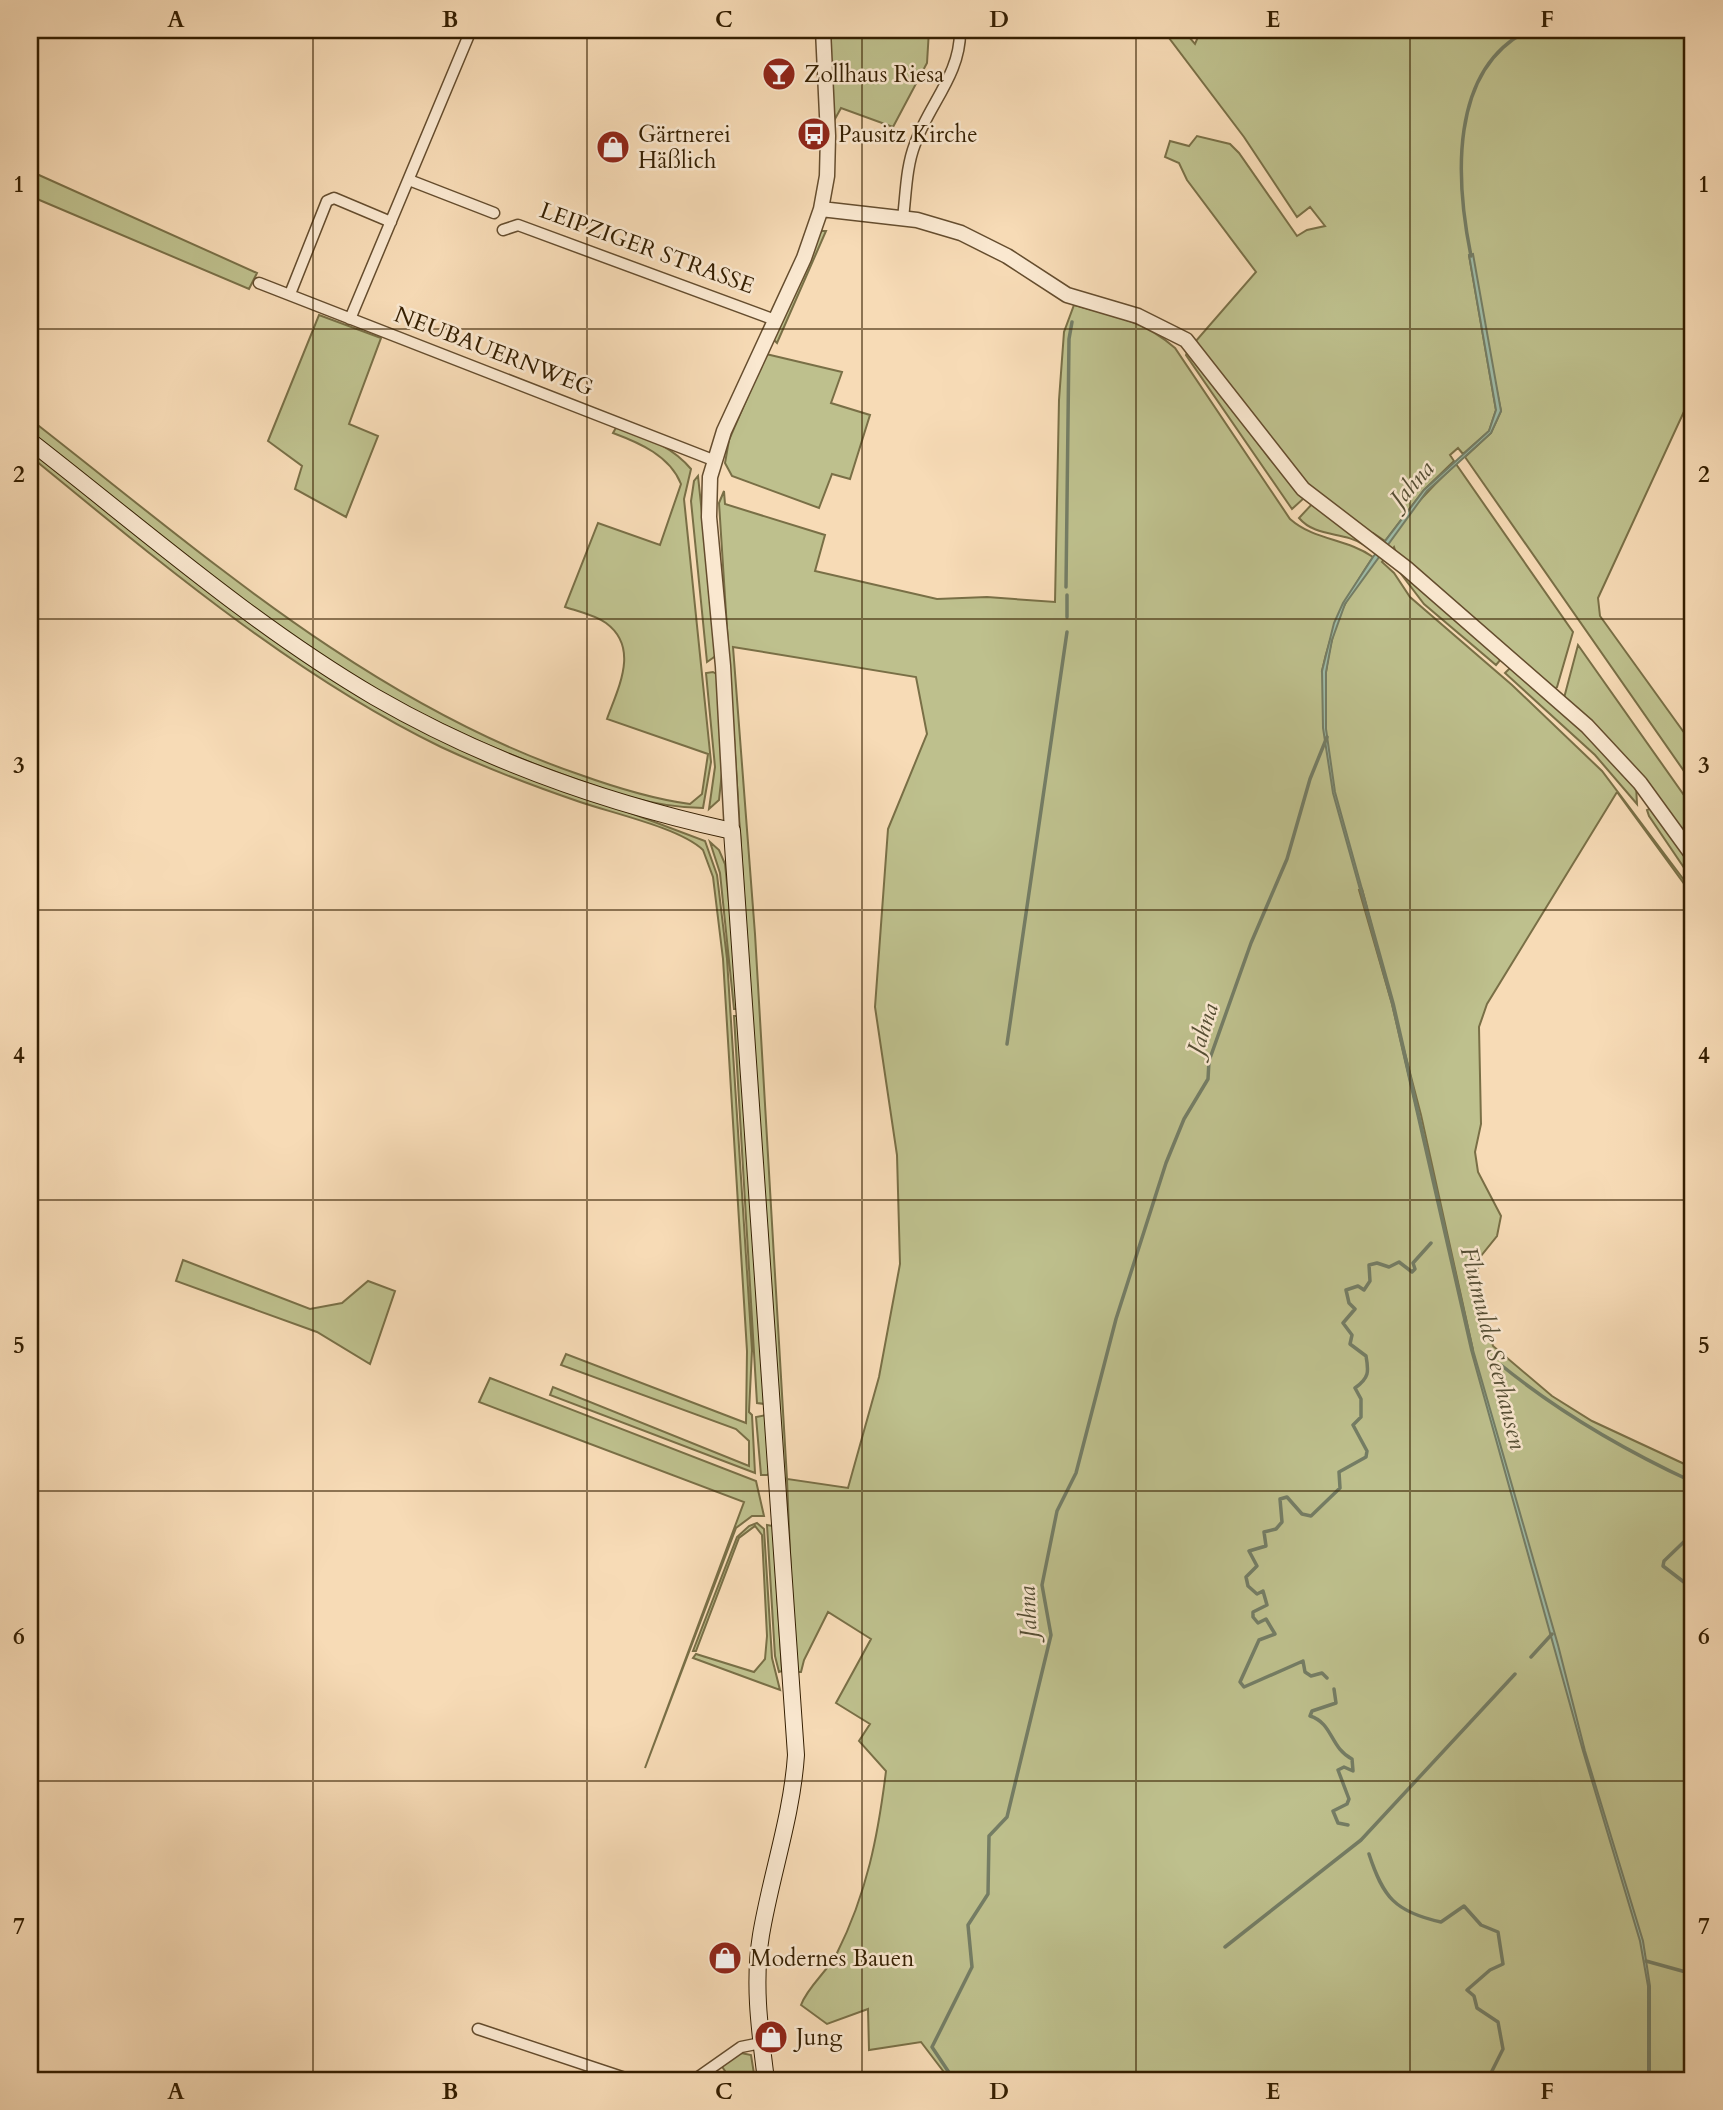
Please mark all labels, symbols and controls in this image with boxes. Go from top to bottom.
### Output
text: A [167,4,185,35]
text: B [442,4,458,35]
text: C [715,4,733,35]
text: D [989,4,1009,35]
text: E [1266,4,1280,35]
text: F [1540,4,1554,35]
bar icon: Zollhaus Riesa [760,55,798,93]
place label: Zollhaus Riesa [804,59,944,90]
bus stop icon: Pausitz Kirche [795,115,833,153]
place label: Gärtnerei Häßlich [638,119,731,176]
place label: Pausitz Kirche [838,119,978,150]
shop icon: Gärtnerei Häßlich [594,128,632,166]
text: 1 [13,169,25,200]
text: 1 [1698,169,1710,200]
street label: LEIPZIGER STRASSE [535,195,759,301]
street label: NEUBAUERNWEG [390,299,598,403]
water label: Jahna [1379,453,1442,518]
text: 2 [13,459,25,490]
text: 2 [1698,459,1710,490]
text: 3 [13,750,25,781]
text: 3 [1698,750,1710,781]
water label: Jahna [1178,999,1227,1064]
text: 4 [13,1040,25,1071]
text: 4 [1698,1040,1710,1071]
water label: Flutmulde Seerhausen [1452,1243,1534,1453]
text: 5 [13,1330,25,1361]
text: 5 [1698,1330,1710,1361]
water label: Jahna [1011,1585,1046,1644]
text: 6 [13,1621,25,1652]
text: 6 [1698,1621,1710,1652]
text: 7 [13,1911,25,1942]
text: 7 [1698,1911,1710,1942]
shop icon: Modernes Bauen [706,1939,744,1977]
place label: Modernes Bauen [750,1943,914,1974]
shop icon: Jung [752,2018,790,2056]
place label: Jung [793,2022,842,2053]
text: A [167,2076,185,2107]
text: B [442,2076,458,2107]
text: C [715,2076,733,2107]
text: D [989,2076,1009,2107]
text: E [1266,2076,1280,2107]
text: F [1540,2076,1554,2107]

